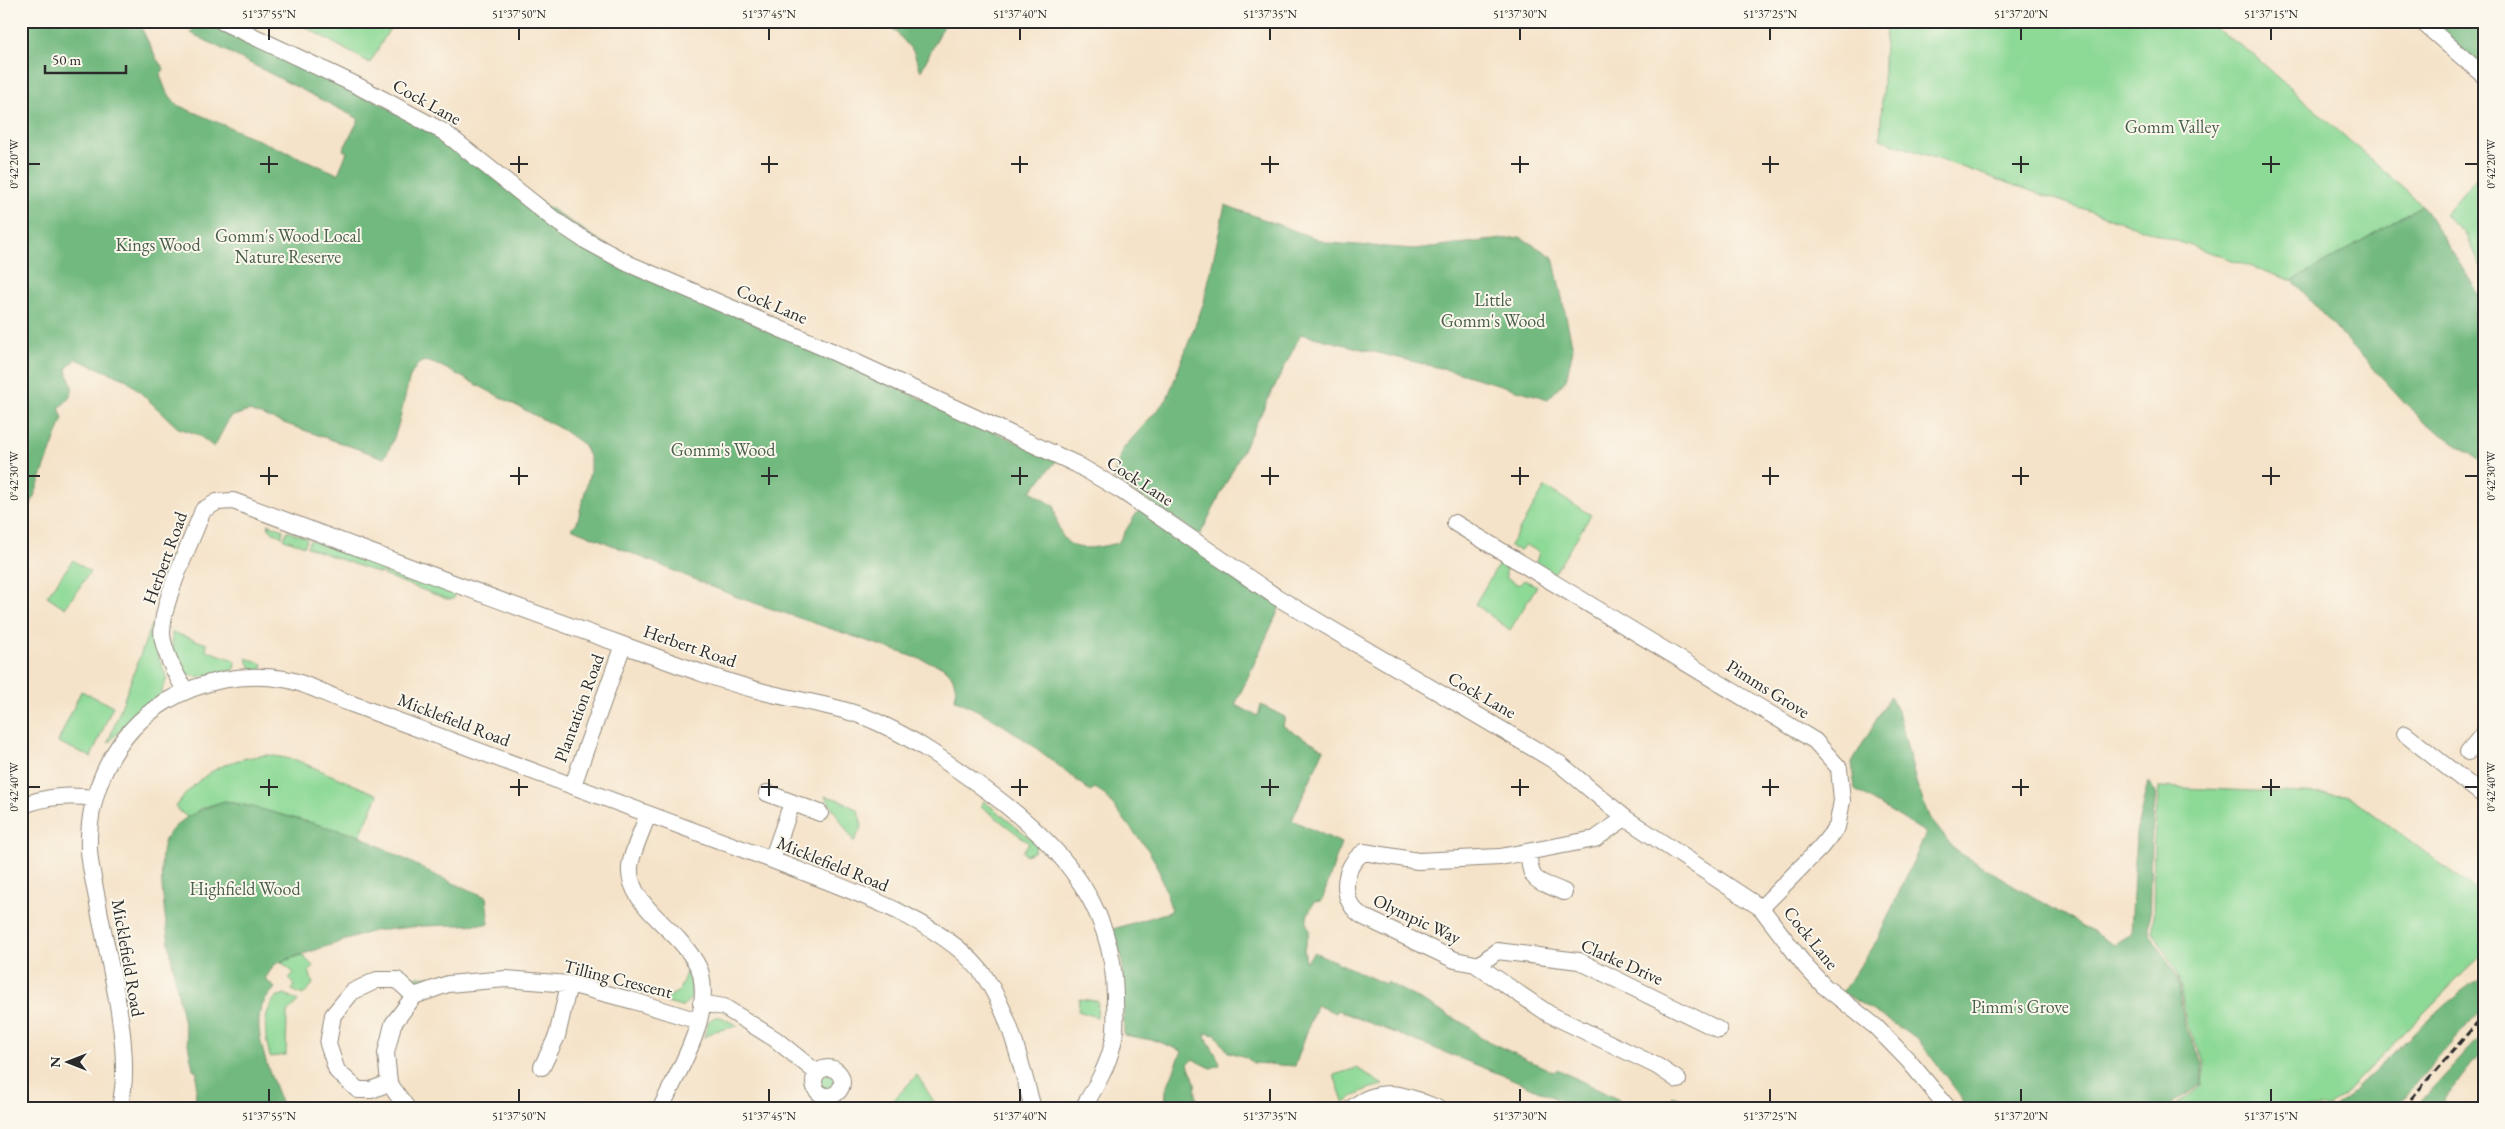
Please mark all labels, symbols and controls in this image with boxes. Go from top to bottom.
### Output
text: 51°37'55"N [242,6,296,22]
text: 51°37'50"N [492,6,546,22]
text: 51°37'45"N [742,6,796,22]
text: 51°37'40"N [993,6,1047,22]
text: 51°37'35"N [1243,6,1297,22]
text: 51°37'30"N [1493,6,1547,22]
text: 51°37'25"N [1743,6,1797,22]
text: 51°37'20"N [1994,6,2048,22]
text: 51°37'15"N [2244,6,2298,22]
scale bar [45,42,126,74]
text: 50 m [52,50,81,69]
street label: Cock Lane [389,73,466,130]
park label: Gomm Valley [2125,115,2219,138]
text: 0°42'20"W [6,138,22,189]
text: 0°42'20"W [2483,138,2499,189]
park label: Gomm's Wood Local Nature Reserve [215,224,361,268]
park label: Kings Wood [115,233,201,256]
street label: Cock Lane [733,278,811,329]
park label: Little Gomm's Wood [1441,288,1546,332]
park label: Gomm's Wood [671,438,776,461]
text: 0°42'30"W [6,450,22,501]
street label: Cock Lane [1102,450,1178,511]
text: 0°42'30"W [2483,450,2499,501]
street label: Herbert Road [137,508,192,607]
street label: Herbert Road [641,619,741,672]
street label: Plantation Road [548,650,609,765]
street label: Pimms Grove [1722,654,1814,723]
street label: Cock Lane [1444,666,1521,723]
street label: Micklefield Road [395,688,515,752]
text: 0°42'40"W [6,761,22,812]
text: 0°42'40"W [2483,761,2499,812]
street label: Micklefield Road [774,831,893,897]
park label: Highfield Wood [189,877,301,900]
street label: Olympic Way [1370,888,1465,949]
street label: Micklefield Road [107,897,150,1019]
street label: Cock Lane [1779,901,1844,974]
street label: Clarke Drive [1577,933,1667,990]
street label: Tilling Crescent [561,954,675,1003]
park label: Pimm's Grove [1971,995,2069,1018]
north arrow [42,1036,92,1086]
text: N [46,1056,64,1068]
text: 51°37'55"N [242,1108,296,1124]
text: 51°37'50"N [492,1108,546,1124]
text: 51°37'45"N [742,1108,796,1124]
text: 51°37'40"N [993,1108,1047,1124]
text: 51°37'35"N [1243,1108,1297,1124]
text: 51°37'30"N [1493,1108,1547,1124]
text: 51°37'25"N [1743,1108,1797,1124]
text: 51°37'20"N [1994,1108,2048,1124]
text: 51°37'15"N [2244,1108,2298,1124]

